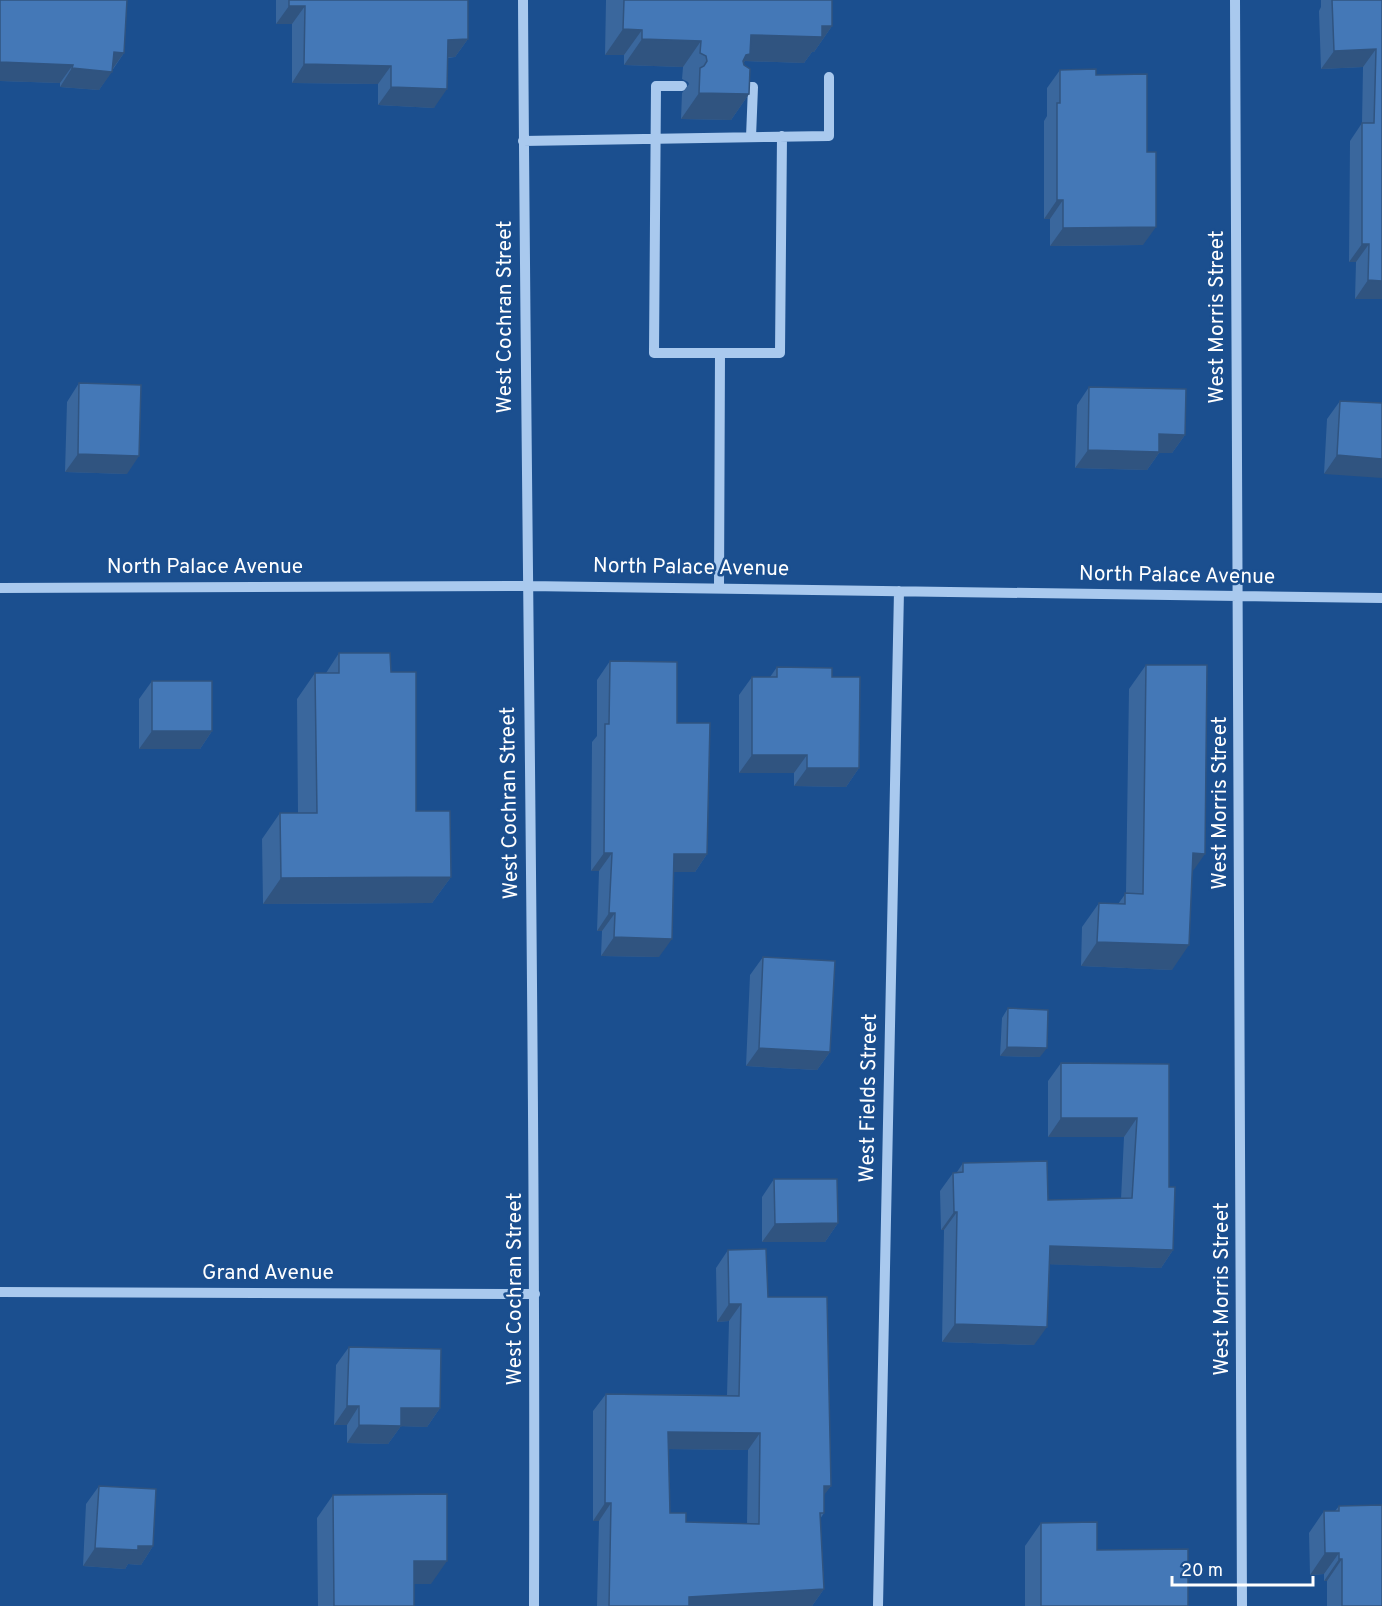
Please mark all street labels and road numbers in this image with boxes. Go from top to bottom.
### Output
street label: West Cochran Street [492,221,519,413]
street label: West Morris Street [1204,230,1231,404]
street label: North Palace Avenue [593,553,789,583]
street label: North Palace Avenue [107,554,303,581]
street label: North Palace Avenue [1079,561,1275,591]
street label: West Cochran Street [495,706,525,900]
street label: West Morris Street [1207,716,1234,890]
street label: West Fields Street [854,1013,884,1183]
street label: West Cochran Street [502,1193,529,1385]
street label: West Morris Street [1209,1202,1236,1376]
street label: Grand Avenue [202,1260,334,1287]

